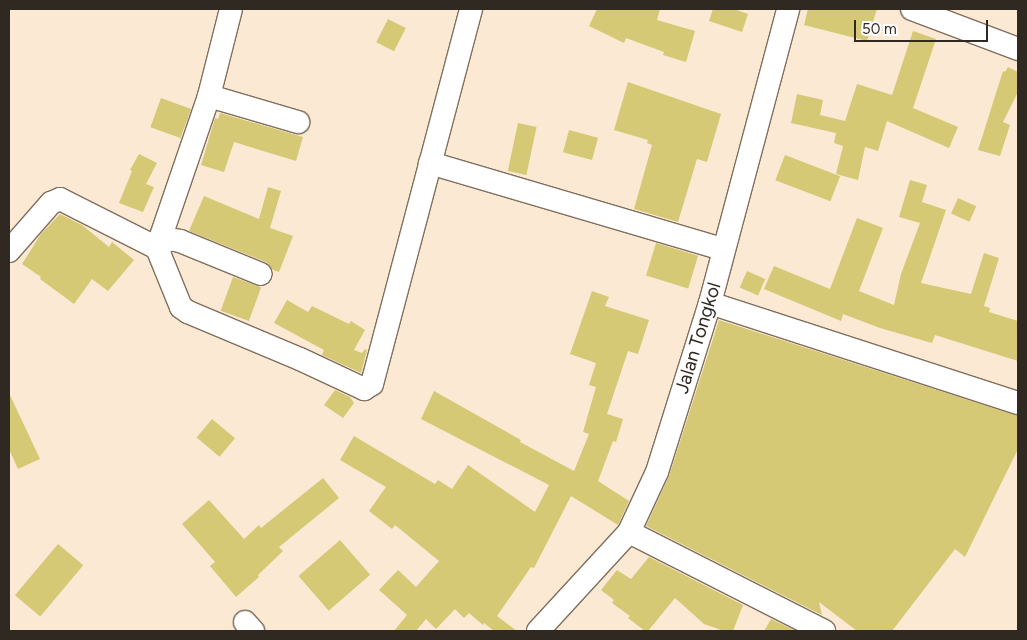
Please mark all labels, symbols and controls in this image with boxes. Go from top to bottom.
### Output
scale bar [857,10,991,42]
text: 50 m [862,20,897,38]
street label: Jalan Tongkol [670,280,726,396]

